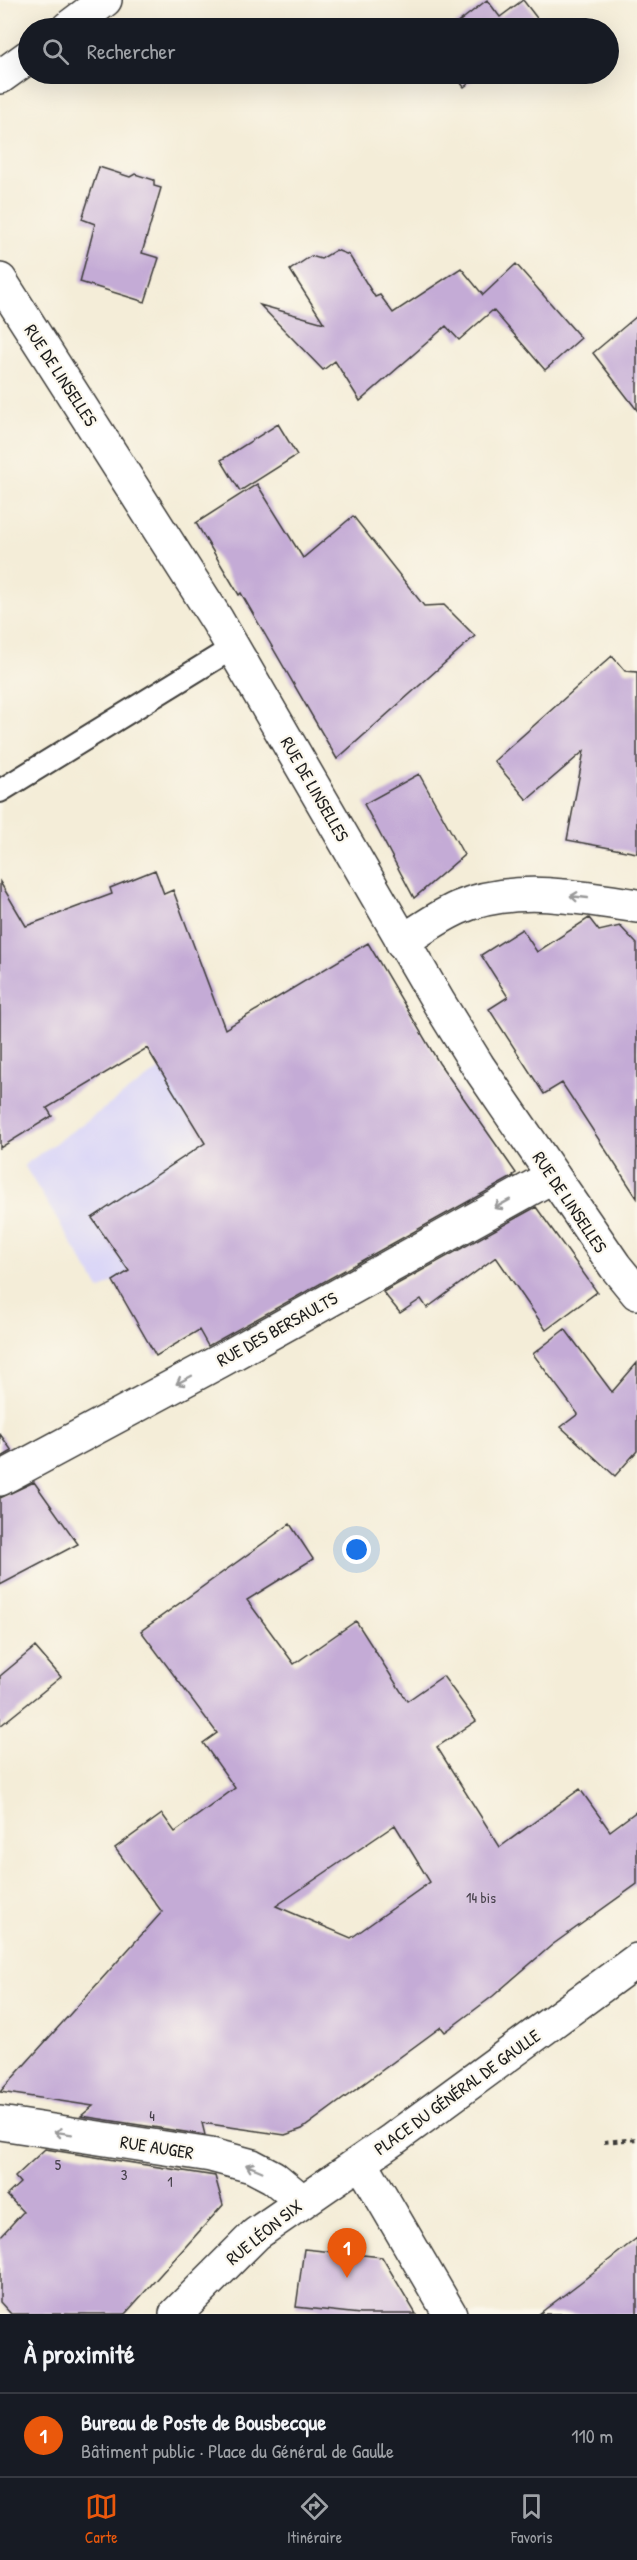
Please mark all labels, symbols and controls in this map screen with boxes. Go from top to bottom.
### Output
search box [18,18,619,84]
icon: search [39,35,72,68]
text: Rechercher [87,36,176,66]
street label: RUE DE LINSELLES [19,319,103,431]
street label: RUE DE LINSELLES [275,732,355,846]
one-way arrow [570,892,590,903]
street label: RUE DE LINSELLES [527,1146,613,1258]
one-way arrow [493,1199,510,1211]
street label: RUE DES BERSAULTS [212,1285,342,1373]
one-way arrow [176,1374,193,1386]
your location [342,1535,371,1564]
house number: 14 bis [466,1887,496,1908]
street label: PLACE DU GÉNÉRAL DE GAULLE [369,2023,545,2161]
house number: 4 [149,2105,155,2126]
one-way arrow [53,2127,73,2138]
street label: RUE AUGER [119,2129,195,2165]
house number: 5 [55,2154,62,2175]
one-way arrow [245,2162,264,2173]
house number: 3 [121,2164,128,2185]
house number: 1 [167,2171,173,2192]
street label: RUE LÉON SIX [220,2193,308,2271]
pin: 1 [328,2228,366,2278]
text: À proximité [24,2336,135,2371]
text: Bureau de Poste de Bousbecque [81,2407,326,2437]
text: 1 [40,2422,47,2449]
text: 110 m [571,2422,613,2449]
text: Bâtiment public · Place du Général de Gaulle [81,2437,394,2464]
tab: Carte [85,2490,118,2548]
tab: Itinéraire [287,2490,342,2548]
tab: Favoris [511,2490,552,2548]

